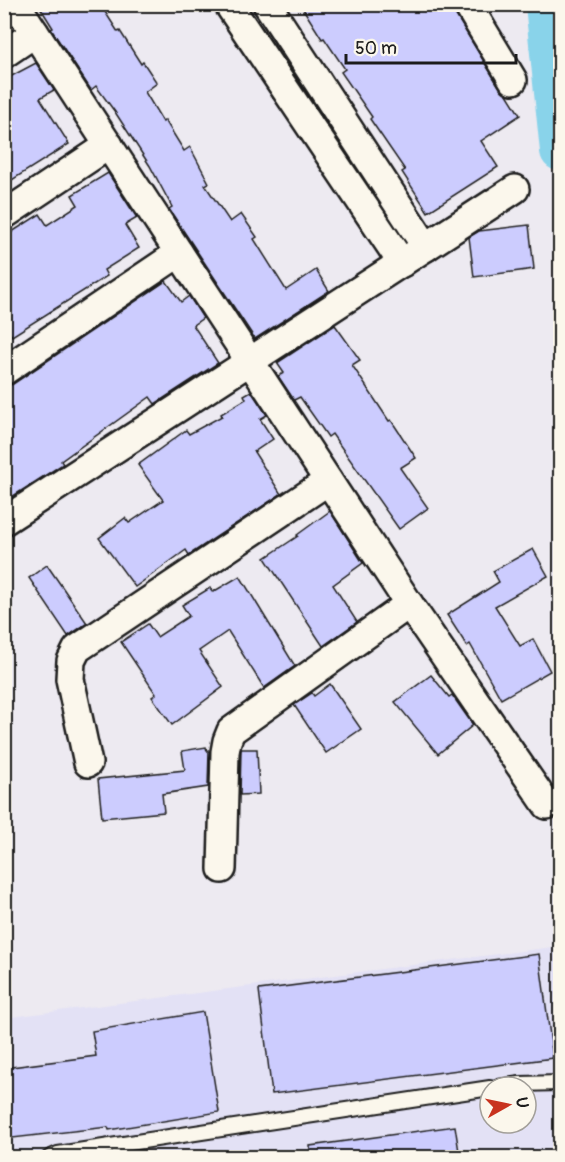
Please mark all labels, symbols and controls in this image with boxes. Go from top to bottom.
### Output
scale bar [346,27,516,65]
text: 50 m [355,37,397,60]
north arrow [478,1075,538,1135]
text: U [511,1096,533,1110]

